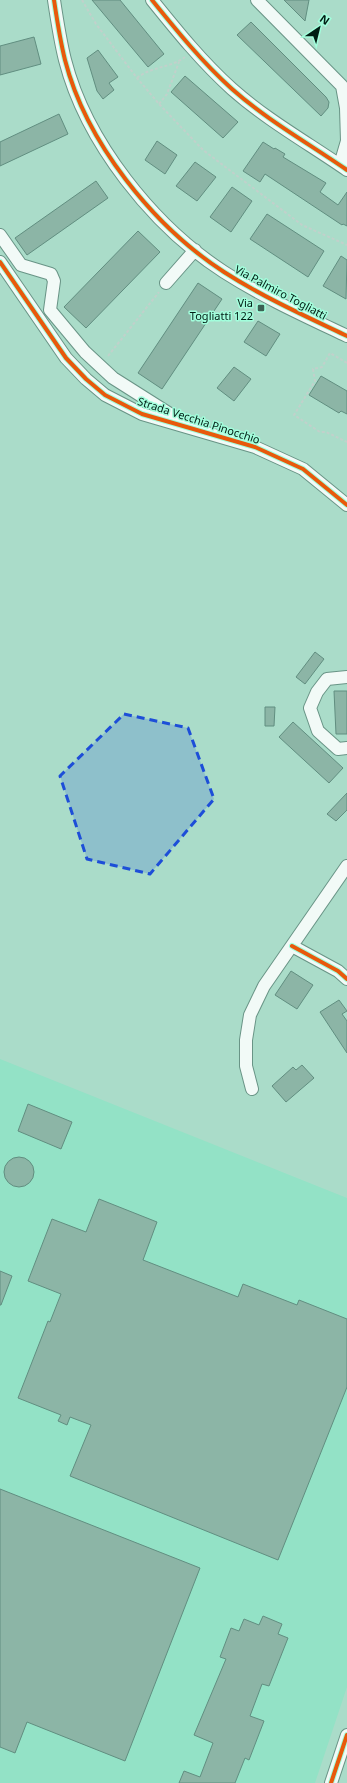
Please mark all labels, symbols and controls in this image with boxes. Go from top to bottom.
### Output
north arrow [299,8,339,48]
text: N [317,11,333,28]
street label: Via Palmiro Togliatti [232,261,330,323]
place label: Via Togliatti 122 [190,295,253,323]
marker: Via Togliatti 122 [256,303,266,313]
street label: Strada Vecchia Pinocchio [136,393,262,447]

